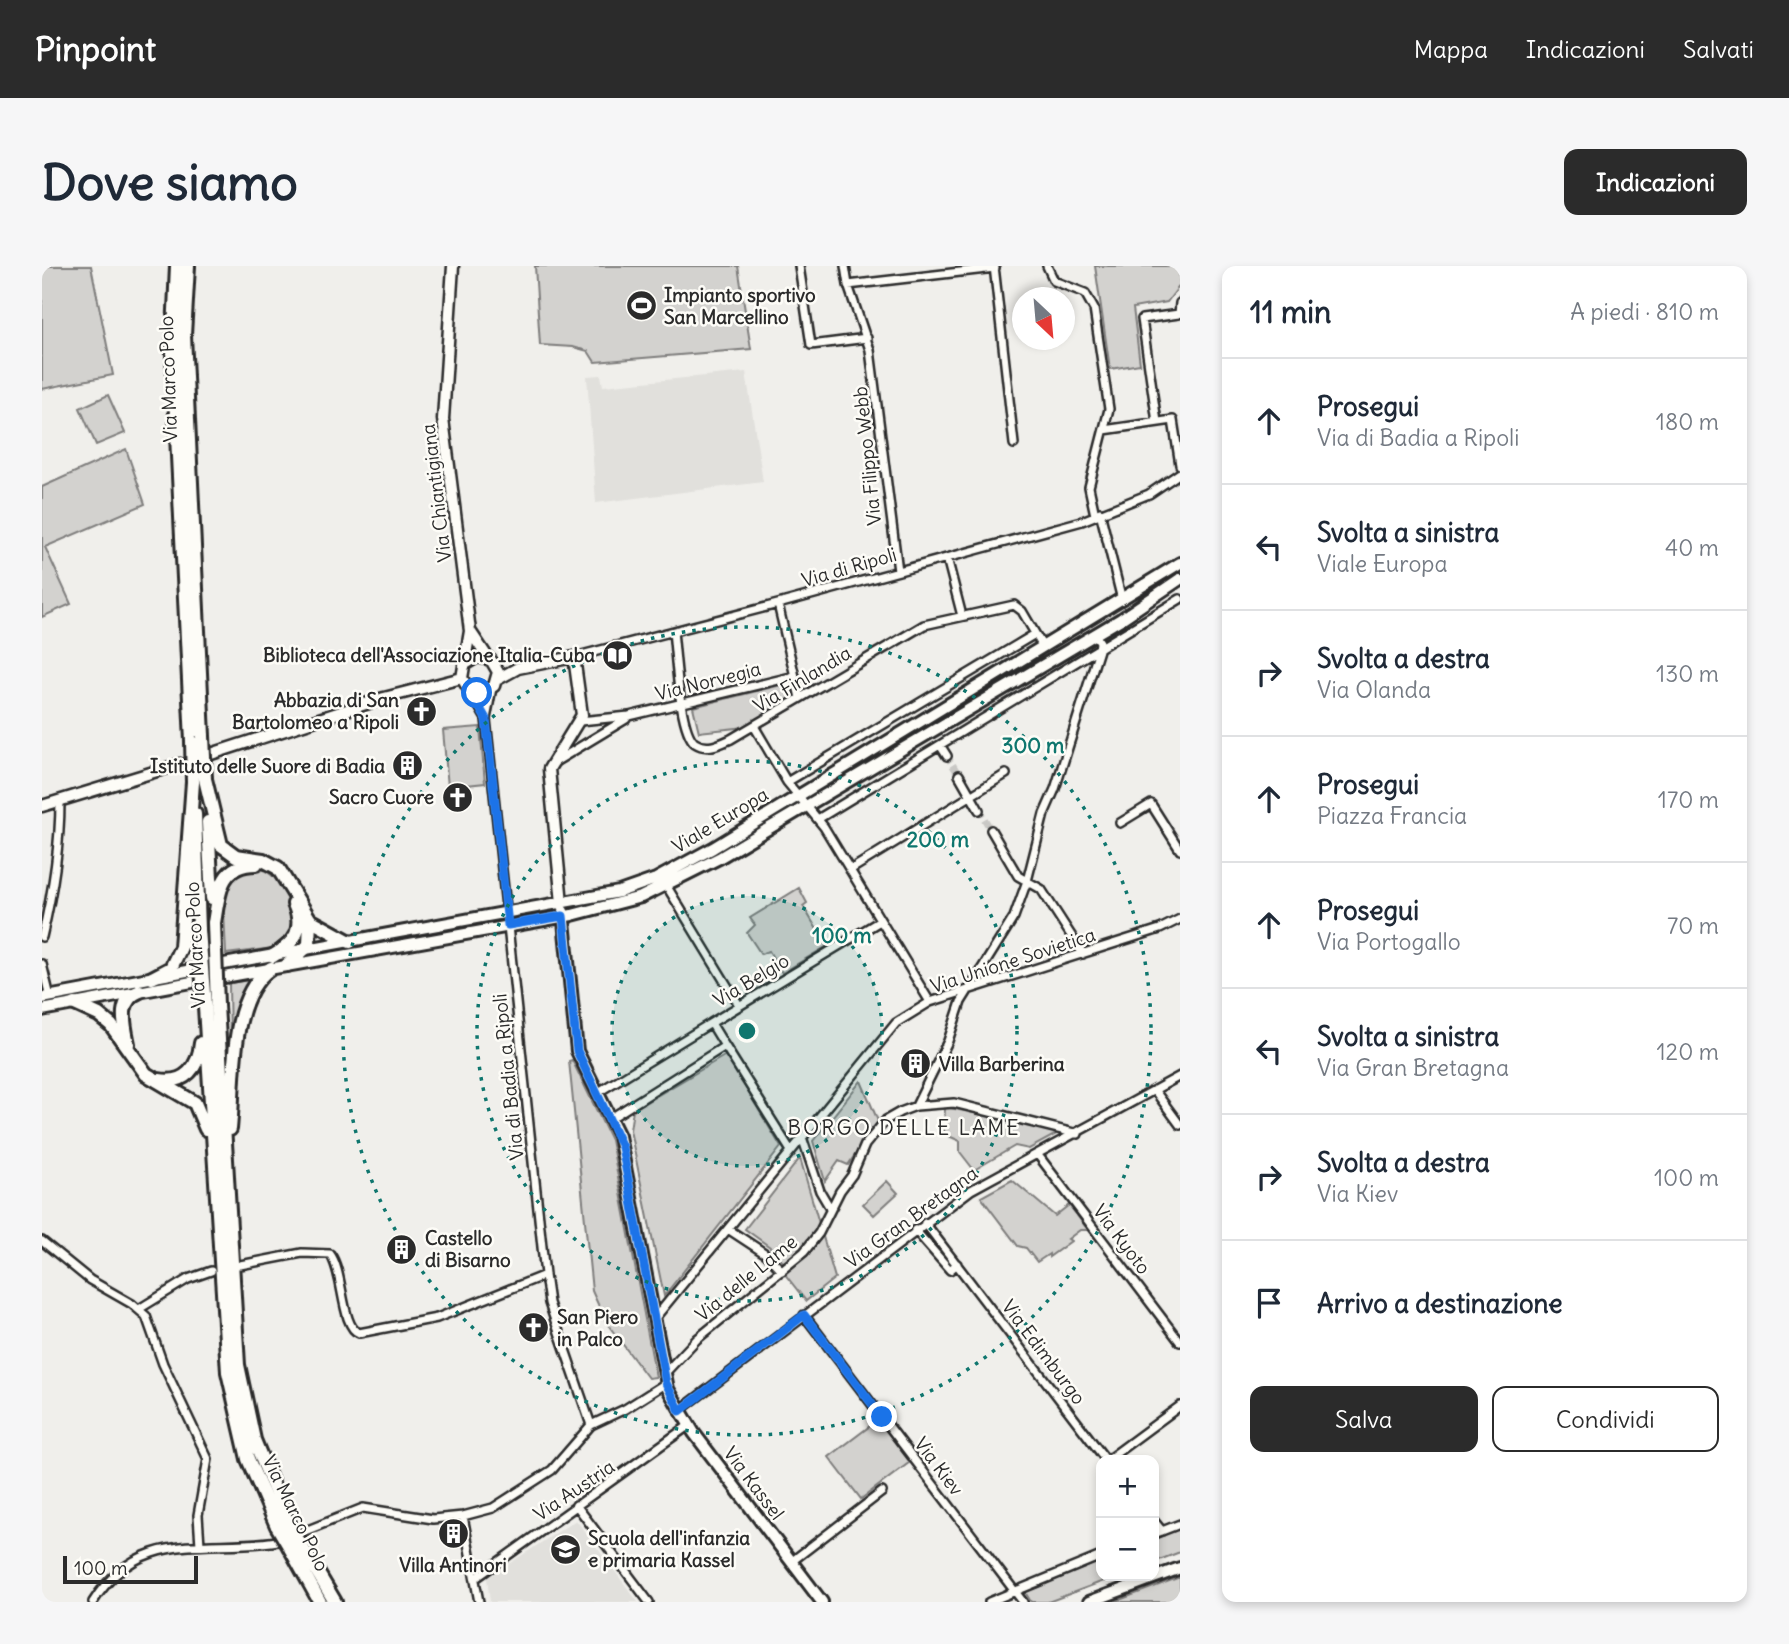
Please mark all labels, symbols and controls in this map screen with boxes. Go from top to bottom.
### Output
text: Pinpoint [35,28,156,70]
text: Mappa [1414,34,1488,64]
text: Indicazioni [1526,34,1645,64]
text: Salvati [1683,34,1754,64]
button: Indicazioni [1564,149,1747,215]
text: Dove siamo [42,152,298,213]
place label: Impianto sportivo San Marcellino [664,283,816,329]
north arrow [1012,287,1075,350]
sports icon: Impianto sportivo San Marcellino [624,289,658,323]
text: 11 min [1250,293,1331,331]
text: A piedi · 810 m [1570,297,1719,326]
street label: Via Marco Polo [154,315,182,443]
street label: Via Filippo Webb [848,385,886,527]
text: Prosegui [1317,390,1419,423]
icon: ahead [1250,402,1288,440]
text: 180 m [1656,407,1719,436]
street label: Via Chiantigiana [416,422,456,564]
text: Via di Badia a Ripoli [1317,423,1519,452]
text: Svolta a sinistra [1317,516,1499,549]
icon: left [1250,528,1288,566]
text: 40 m [1665,533,1719,562]
street label: Via di Ripoli [799,542,899,592]
text: Viale Europa [1317,549,1448,578]
library icon: Biblioteca dell'Associazione Italia-Cuba [601,638,635,672]
street label: Via Finlandia [749,640,855,718]
text: Svolta a destra [1317,642,1490,675]
place label: Biblioteca dell'Associazione Italia-Cuba [263,643,595,667]
icon: right [1250,654,1288,692]
street label: Via Norvegia [653,656,763,706]
text: 130 m [1656,659,1719,688]
text: Via Olanda [1317,675,1431,704]
route start [461,677,492,708]
place label: Abbazia di San Bartolomeo a Ripoli [232,688,399,734]
church icon: Abbazia di San Bartolomeo a Ripoli [405,694,439,728]
text: 300 m [1002,732,1065,759]
building icon: Istituto delle Suore di Badia [391,749,425,783]
place label: Istituto delle Suore di Badia [150,754,385,778]
text: Prosegui [1317,768,1419,801]
church icon: Sacro Cuore [440,780,474,814]
icon: ahead [1250,780,1288,818]
street label: Viale Europa [668,782,773,858]
place label: Sacro Cuore [329,785,434,809]
text: 170 m [1658,785,1719,814]
text: Piazza Francia [1317,801,1467,830]
text: 200 m [907,826,970,853]
street label: Via Marco Polo [180,881,210,1009]
text: Prosegui [1317,894,1419,927]
icon: ahead [1250,906,1288,944]
text: 70 m [1667,911,1719,940]
text: 100 m [812,922,872,949]
street label: Via Unione Sovietica [928,922,1099,998]
text: Via Portogallo [1317,927,1461,956]
street label: Via Belgio [709,948,793,1012]
street label: Via di Badia a Ripoli [487,993,529,1161]
centre of rings [735,1019,759,1043]
text: Svolta a sinistra [1317,1020,1499,1053]
icon: left [1250,1032,1288,1070]
text: 120 m [1656,1037,1719,1066]
building icon: Villa Barberina [899,1047,933,1081]
place label: Villa Barberina [939,1052,1065,1076]
text: Via Gran Bretagna [1317,1053,1509,1082]
district label: BORGO DELLE LAME [787,1114,1021,1141]
text: Svolta a destra [1317,1146,1490,1179]
icon: right [1250,1158,1288,1196]
street label: Via Gran Bretagna [840,1161,982,1273]
text: 100 m [1654,1163,1719,1192]
text: Via Kiev [1317,1179,1398,1208]
street label: Via Kyoto [1088,1199,1156,1279]
place label: Castello di Bisarno [425,1226,511,1272]
street label: Via delle Lame [690,1230,802,1326]
building icon: Castello di Bisarno [385,1232,419,1266]
icon: arrive [1250,1284,1288,1322]
text: Arrivo a destinazione [1317,1287,1563,1320]
street label: Via Edimburgo [997,1295,1091,1409]
place label: San Piero in Palco [557,1305,638,1351]
church icon: San Piero in Palco [517,1311,551,1345]
button: Salva [1250,1386,1478,1452]
button: Condividi [1492,1386,1719,1452]
route end [866,1401,897,1432]
street label: Via Kiev [909,1432,969,1500]
street label: Via Kassel [719,1442,789,1524]
street label: Via Marco Polo [257,1451,335,1575]
street label: Via Austria [529,1454,619,1526]
map controls [1096,1455,1159,1581]
button: + [1096,1455,1159,1518]
building icon: Villa Antinori [436,1517,470,1551]
button: − [1096,1518,1159,1581]
place label: Scuola dell'infanzia e primaria Kassel [588,1526,750,1572]
school or university icon: Scuola dell'infanzia e primaria Kassel [548,1532,582,1566]
scale bar [63,1553,198,1585]
place label: Villa Antinori [399,1553,507,1577]
text: 100 m [74,1556,128,1580]

